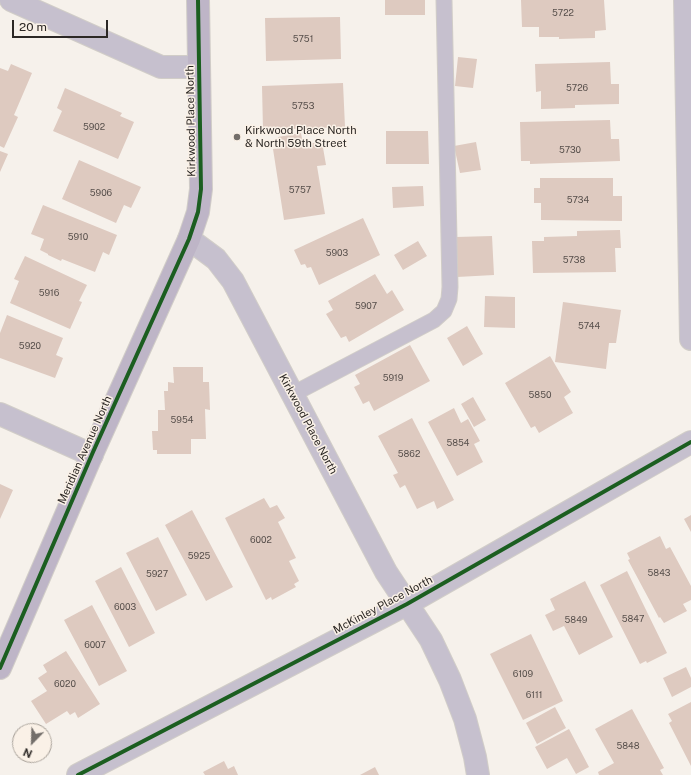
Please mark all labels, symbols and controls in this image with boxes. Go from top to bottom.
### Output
house number: 5722 [552,8,574,18]
scale bar [14,12,110,38]
text: 20 m [19,20,47,34]
house number: 5751 [293,34,313,44]
street label: Kirkwood Place North [183,65,199,177]
house number: 5726 [566,83,588,93]
house number: 5753 [292,101,314,111]
house number: 5902 [83,122,105,132]
place label: Kirkwood Place North & North 59th Street [245,124,356,150]
marker: Kirkwood Place North & North 59th Street [232,132,242,142]
house number: 5730 [559,145,581,155]
house number: 5757 [289,185,311,195]
house number: 5906 [90,188,112,198]
house number: 5734 [567,195,589,205]
house number: 5910 [68,232,88,242]
house number: 5903 [326,248,348,258]
house number: 5738 [563,255,585,265]
house number: 5916 [39,288,59,298]
house number: 5907 [355,301,377,311]
house number: 5744 [578,321,600,331]
house number: 5920 [19,341,41,351]
street label: Kirkwood Place North [276,372,340,476]
house number: 5919 [383,373,403,383]
house number: 5850 [529,390,551,400]
street label: Meridian Avenue North [55,394,115,506]
house number: 5954 [171,415,193,425]
house number: 5854 [446,438,470,448]
house number: 5862 [398,449,420,459]
house number: 6002 [250,535,272,545]
house number: 5925 [188,551,210,561]
house number: 5843 [648,568,670,578]
house number: 5927 [146,569,168,579]
street label: McKinley Place North [331,573,435,637]
house number: 6003 [114,602,136,612]
house number: 5847 [622,614,644,624]
house number: 5849 [565,615,587,625]
house number: 6007 [84,640,106,650]
house number: 6109 [513,669,533,679]
house number: 6020 [54,679,76,689]
house number: 6111 [526,690,542,700]
north arrow [12,723,52,763]
house number: 5848 [616,741,640,751]
text: N [21,746,34,760]

